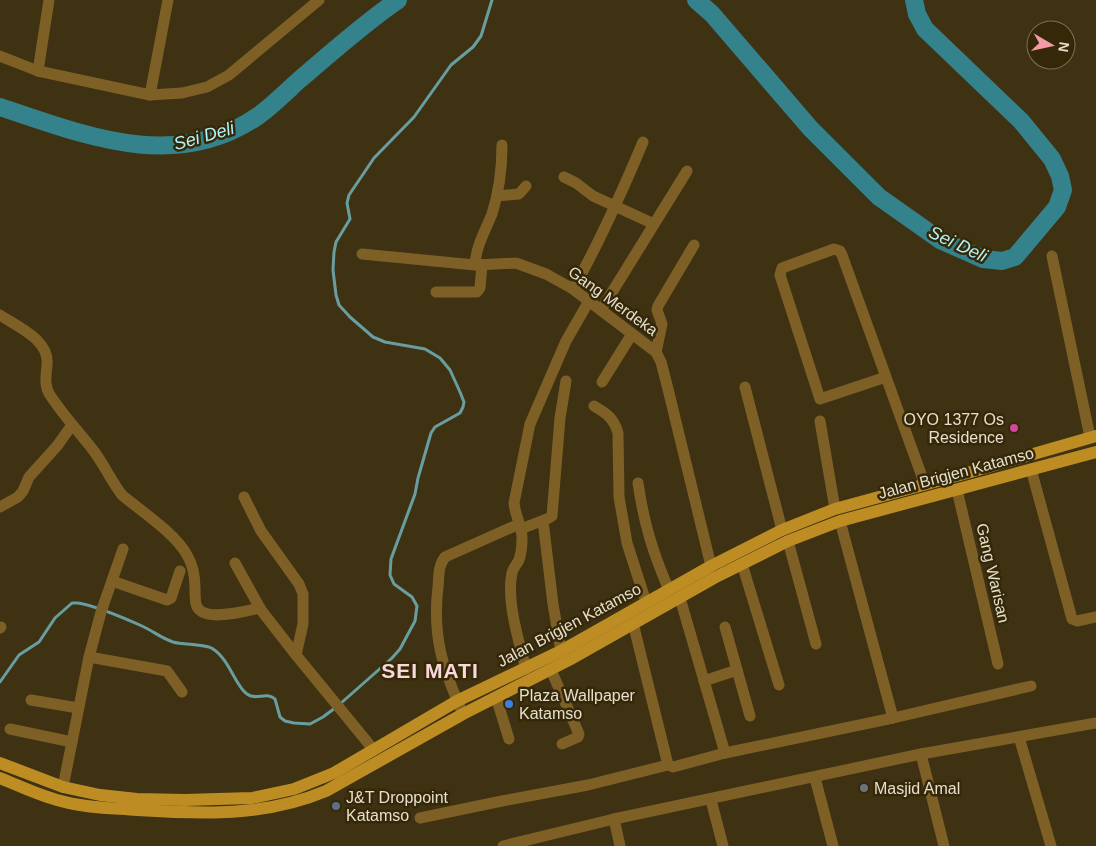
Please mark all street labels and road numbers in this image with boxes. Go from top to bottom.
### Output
street label: Gang Merdeka [565,263,661,339]
street label: Jalan Brigjen Katamso [876,444,1036,502]
street label: Gang Warisan [973,522,1013,624]
street label: Jalan Brigjen Katamso [494,580,644,670]

